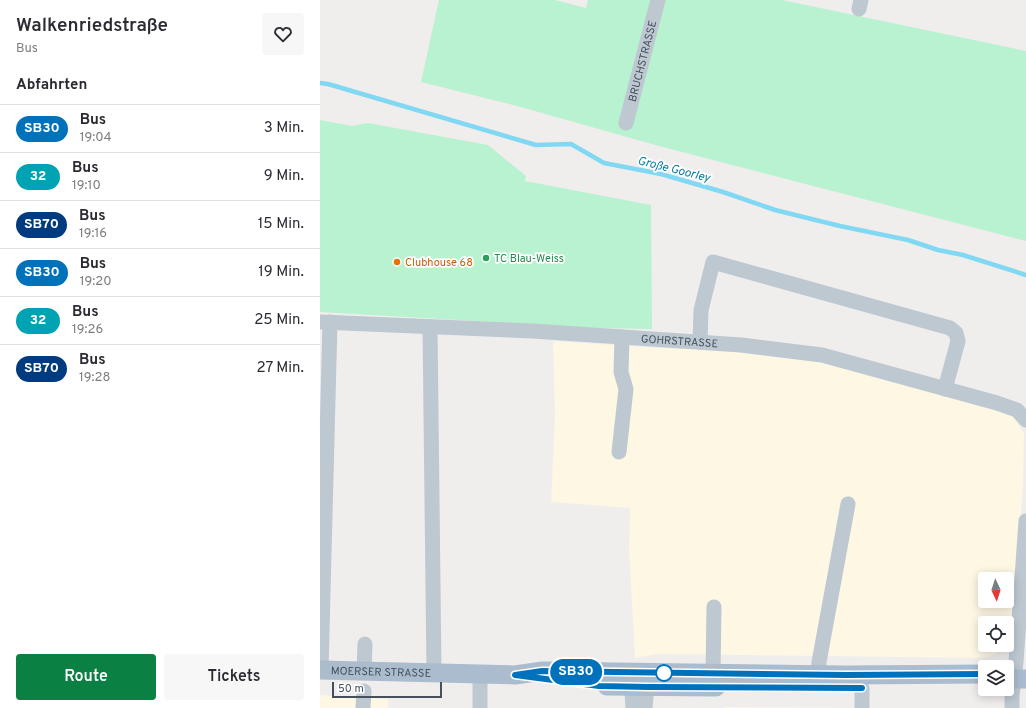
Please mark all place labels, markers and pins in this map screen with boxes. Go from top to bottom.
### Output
place label: TC Blau-Weiss [494,252,564,266]
marker: TC Blau-Weiss [481,253,491,263]
place label: Clubhouse 68 [405,256,473,270]
marker: Clubhouse 68 [392,257,402,267]
unlabelled marker [655,664,673,682]

